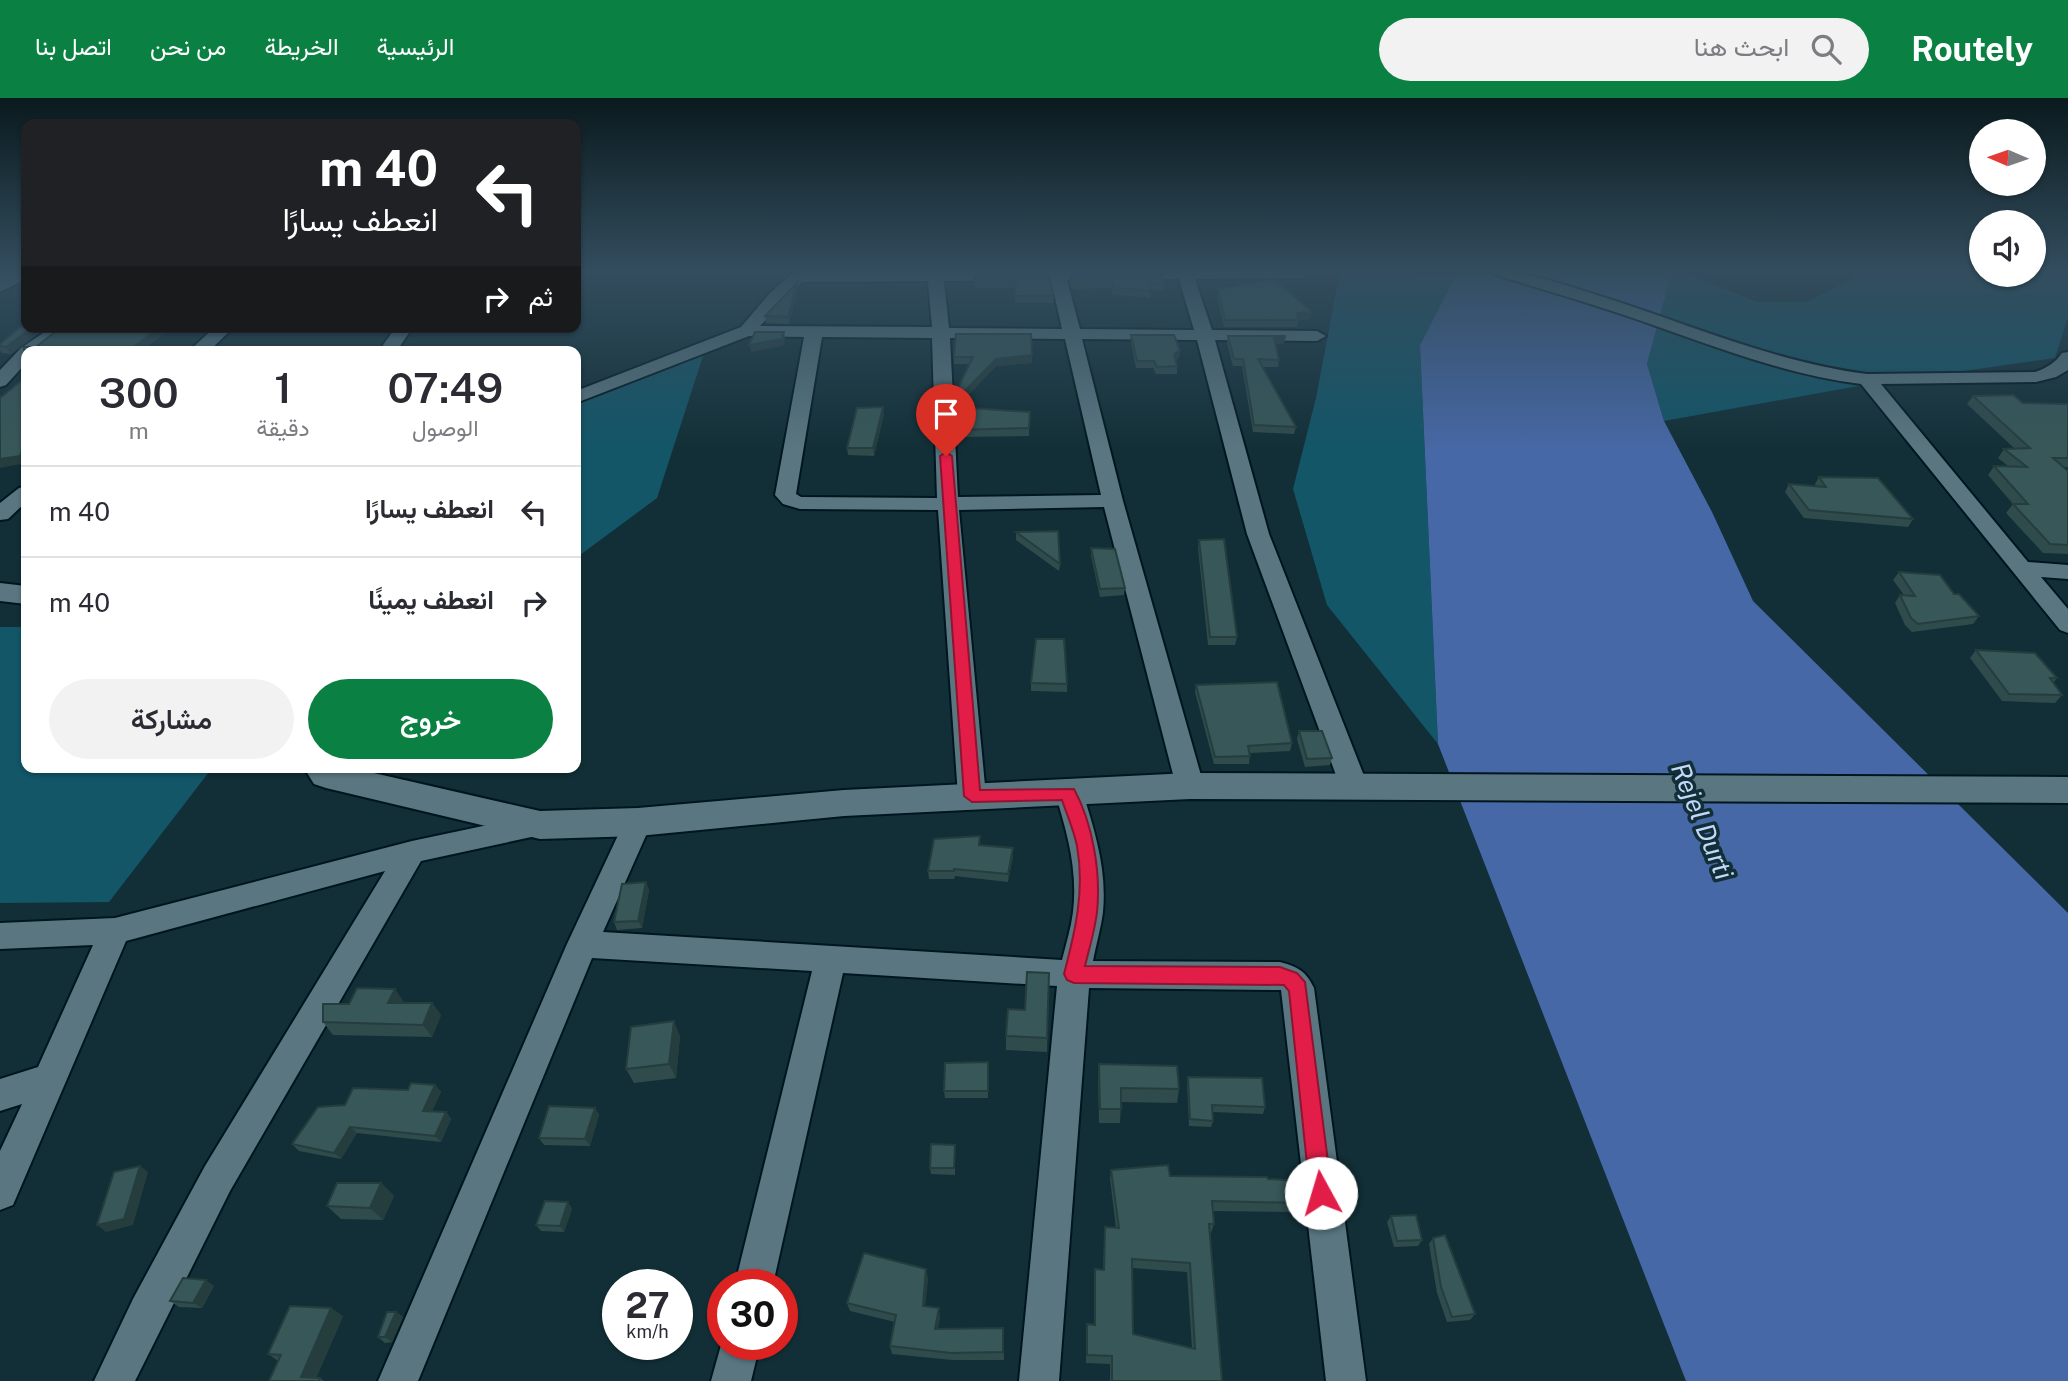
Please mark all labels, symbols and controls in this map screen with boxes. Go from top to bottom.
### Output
search box [1379,18,1869,81]
icon: search [1807,30,1845,68]
text: Routely [1911,30,2033,68]
text: ابحث هنا [1694,31,1789,62]
text: اتصل بنا [35,32,112,60]
text: من نحن [150,32,226,60]
text: الخريطة [264,32,339,60]
text: الرئيسية [377,32,454,60]
north arrow [1969,119,2046,196]
map controls [1969,119,2046,287]
text: 40 m [319,139,438,197]
icon: left [462,147,553,238]
text: انعطف يسارًا [282,201,438,238]
button: sound [1969,210,2046,287]
icon: right [477,280,515,318]
text: ثم [529,281,553,312]
text: 1 [274,363,292,412]
text: 07:49 [387,363,503,412]
text: 300 [99,368,179,417]
pin [916,384,976,456]
icon: arrive [927,395,965,433]
text: دقيقة [256,414,310,441]
text: الوصول [412,414,478,441]
text: m [129,417,149,444]
text: انعطف يسارًا [365,493,494,524]
icon: left [515,493,553,531]
text: 40 m [49,496,110,527]
text: انعطف يمينًا [368,584,494,615]
icon: right [515,584,553,622]
text: 40 m [49,587,110,618]
button: مشاركة [49,679,294,759]
button: خروج [308,679,553,759]
water label: Rejel Durti [1665,758,1740,884]
position arrow [1284,1156,1358,1230]
speed limit sign: 30 [707,1269,798,1360]
text: 27 [625,1285,670,1326]
text: km/h [626,1321,669,1342]

